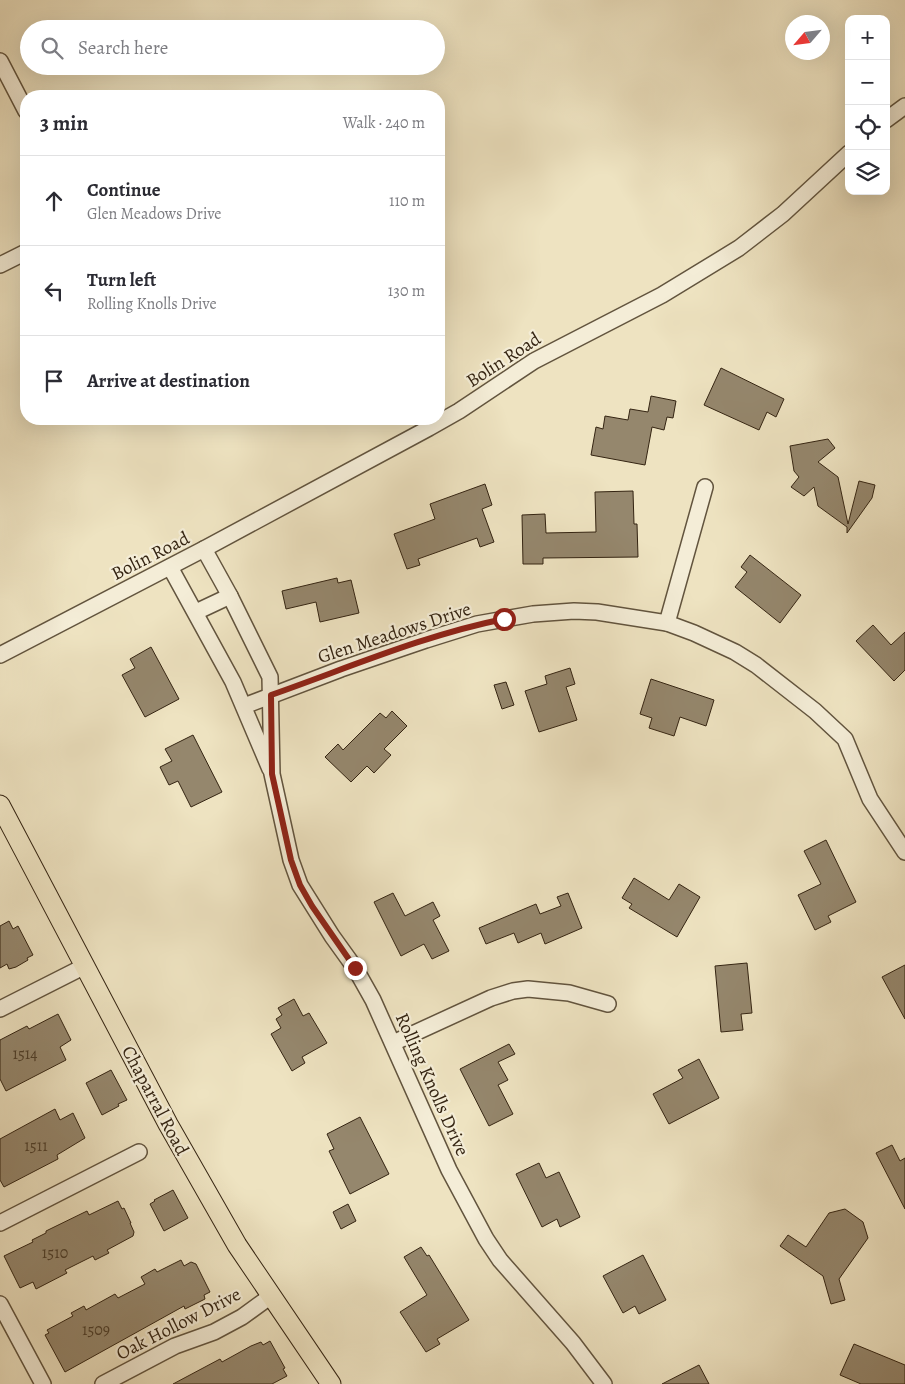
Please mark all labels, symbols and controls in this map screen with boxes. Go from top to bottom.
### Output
north arrow [785,15,830,60]
map controls [845,15,890,195]
button: + [845,15,890,60]
search box [20,20,445,75]
icon: search [38,34,66,62]
text: Search here [78,35,168,61]
button: − [845,60,890,105]
button: locate [845,105,890,150]
text: 3 min [40,109,88,137]
text: Walk · 240 m [343,112,425,134]
button: layers [845,150,890,195]
text: Continue [87,177,161,203]
icon: ahead [40,187,68,215]
text: 110 m [389,190,425,212]
text: Glen Meadows Drive [87,203,221,225]
text: Turn left [87,267,156,293]
icon: left [40,277,68,305]
text: 130 m [388,280,425,302]
text: Rolling Knolls Drive [87,293,217,315]
street label: Bolin Road [461,326,547,394]
icon: arrive [40,367,68,395]
text: Arrive at destination [87,368,250,394]
street label: Bolin Road [107,525,195,587]
street label: Glen Meadows Drive [314,596,474,670]
route start [493,608,516,631]
route end [344,957,367,980]
street label: Rolling Knolls Drive [389,1009,475,1160]
street label: Chaparral Road [115,1041,195,1161]
house number: 1514 [12,1043,38,1065]
house number: 1511 [24,1135,48,1157]
house number: 1510 [42,1242,68,1264]
street label: Oak Hollow Drive [112,1281,245,1367]
house number: 1509 [82,1319,110,1341]

